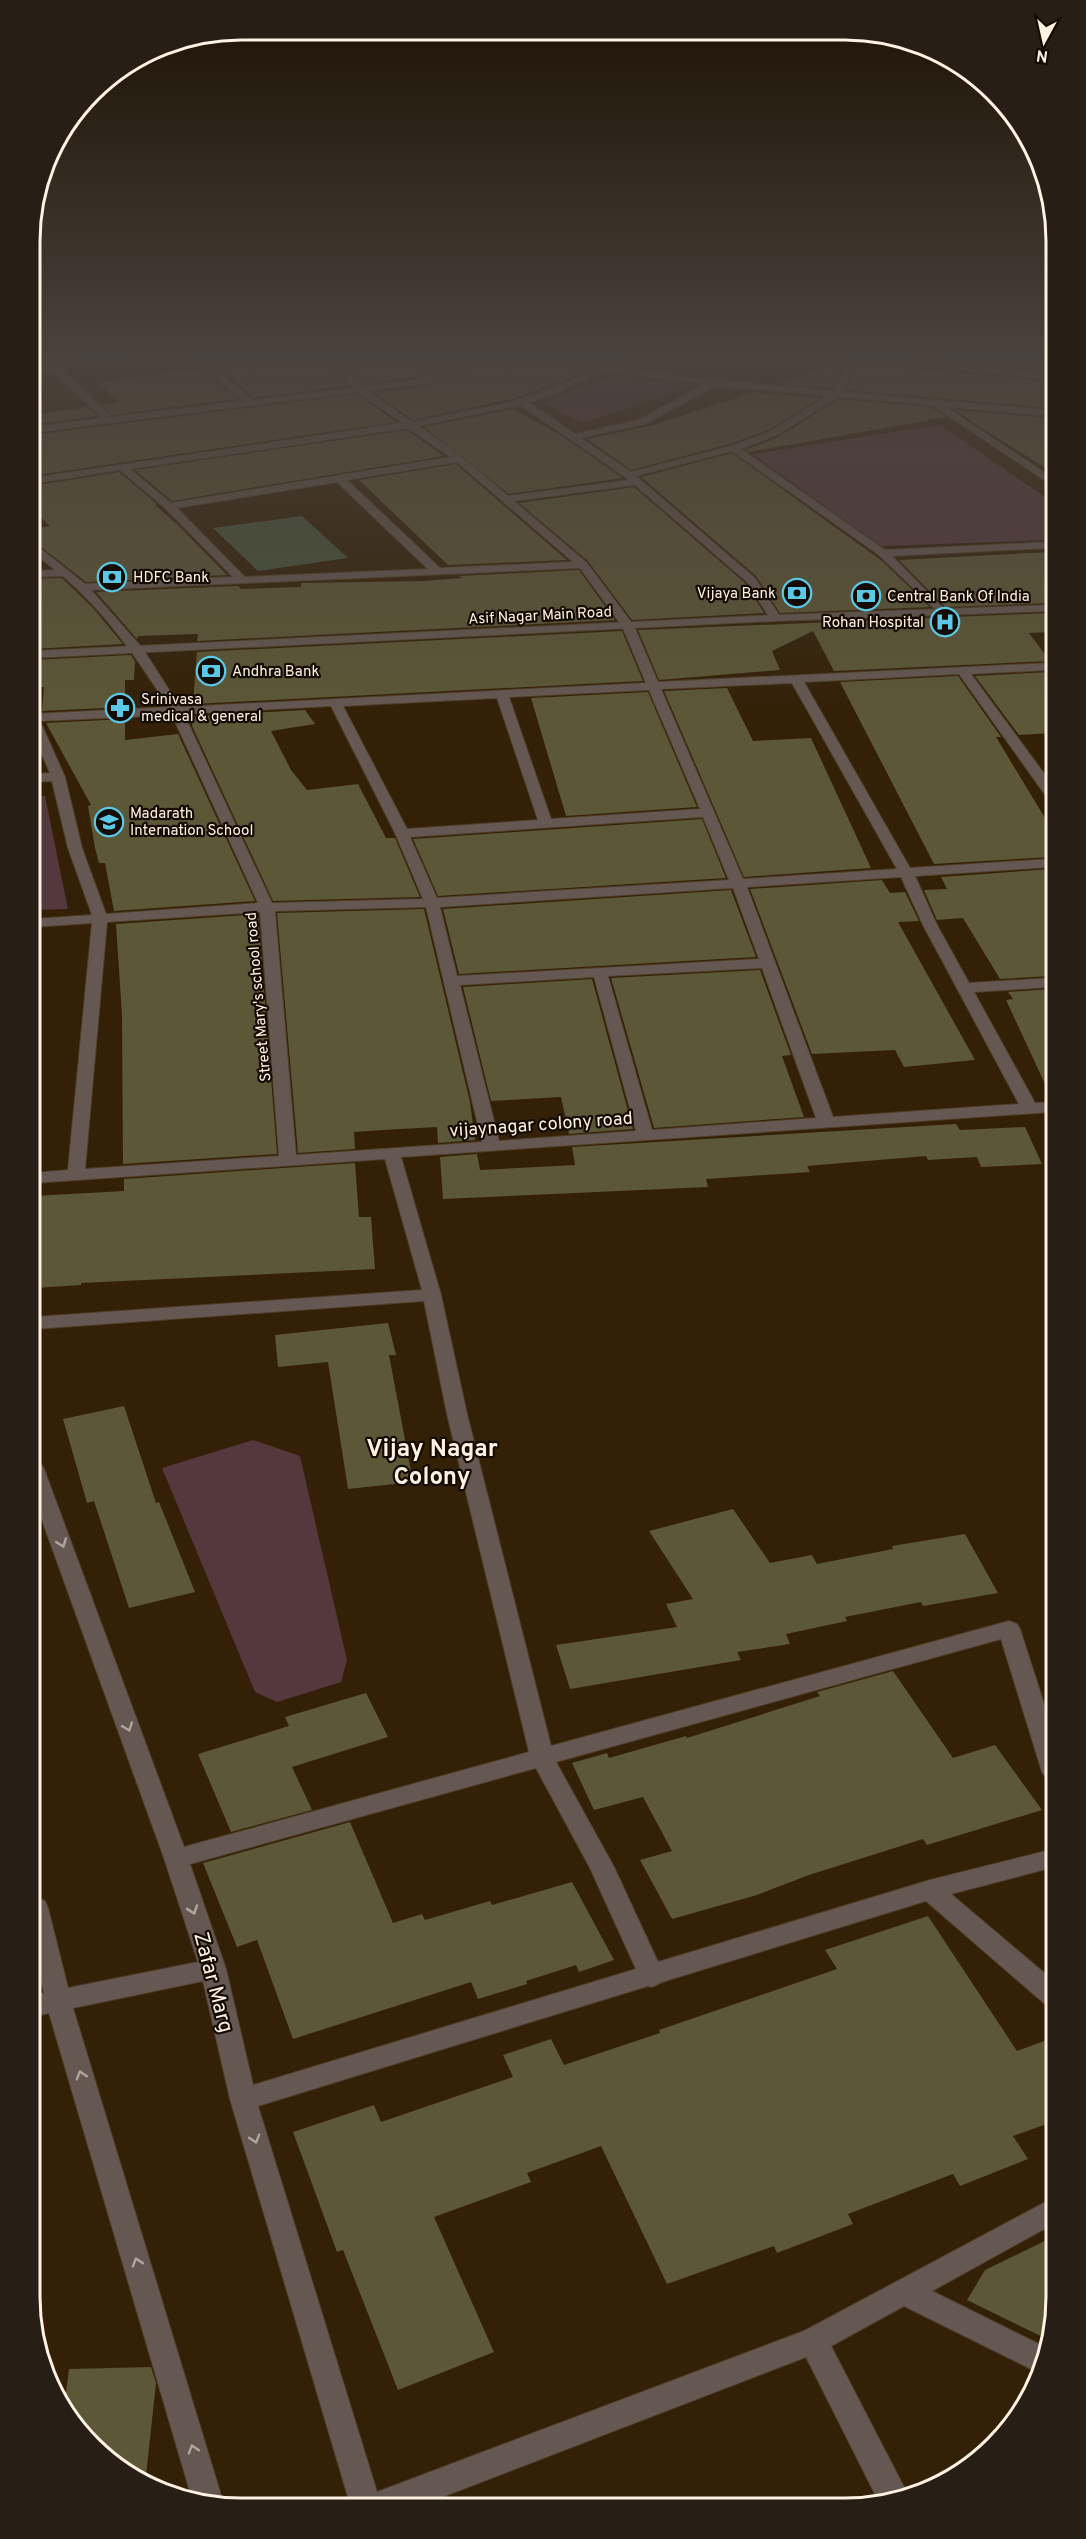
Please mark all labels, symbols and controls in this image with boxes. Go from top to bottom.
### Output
north arrow [1014,12,1074,72]
text: N [1035,44,1049,66]
bank icon: HDFC Bank [96,561,128,593]
place label: HDFC Bank [133,569,209,588]
bank icon: Vijaya Bank [781,577,813,609]
bank icon: Central Bank Of India [850,580,882,612]
place label: Vijaya Bank [697,585,776,604]
place label: Central Bank Of India [887,588,1030,607]
street label: Asif Nagar Main Road [468,603,612,630]
hospital icon: Rohan Hospital [929,606,961,638]
place label: Rohan Hospital [822,614,924,633]
bank icon: Andhra Bank [195,655,227,687]
place label: Andhra Bank [232,663,319,682]
place label: Srinivasa medical & general [141,691,262,727]
pharmacy icon: Srinivasa medical & general [104,692,136,724]
place label: Madarath Internation School [130,805,253,841]
school or university icon: Madarath Internation School [93,806,125,838]
street label: Street Mary's school road [243,911,276,1083]
street label: vijaynagar colony road [449,1108,633,1143]
district label: Vijay Nagar Colony [366,1435,498,1493]
one-way arrow [54,1537,67,1548]
one-way arrow [121,1720,133,1731]
one-way arrow [186,1904,199,1915]
street label: Zafar Marg [186,1929,239,2036]
one-way arrow [76,2070,88,2081]
one-way arrow [248,2133,260,2144]
one-way arrow [132,2257,144,2268]
one-way arrow [187,2444,200,2455]

